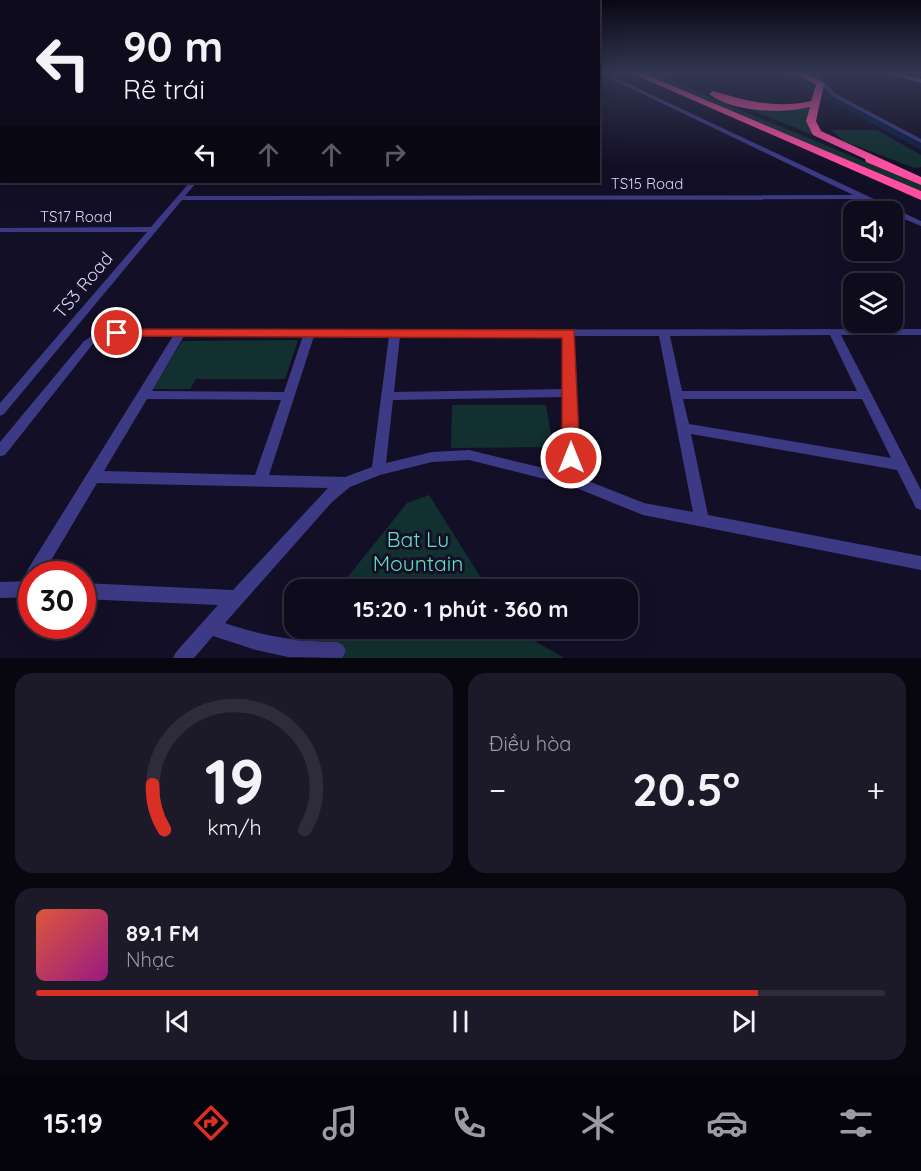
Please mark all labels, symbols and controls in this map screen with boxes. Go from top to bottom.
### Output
text: 90 m [123,20,223,73]
icon: left [24,24,102,102]
text: Rẽ trái [123,72,205,106]
icon: left [189,138,222,171]
icon: ahead [252,138,285,171]
icon: ahead [315,138,348,171]
icon: right [378,138,411,171]
street label: TS15 Road [611,174,683,193]
map controls [843,201,903,333]
button: sound [843,201,903,261]
street label: TS17 Road [40,207,112,226]
street label: TS3 Road [48,247,118,323]
button: layers [843,273,903,333]
pin [91,307,142,358]
icon: arrive [100,316,133,349]
position arrow [539,426,603,490]
park label: Bat Lu Mountain [373,526,463,576]
speed limit sign: 30 [18,561,96,639]
text: 15:20 · 1 phút · 360 m [354,595,568,623]
text: Điều hòa [489,731,571,756]
text: 19 [204,742,264,820]
text: 20.5° [632,761,740,817]
text: − [489,769,506,810]
text: + [866,769,885,810]
text: km/h [207,814,261,840]
text: 89.1 FM [126,919,199,947]
text: Nhạc [126,947,174,972]
icon: previous [161,1005,194,1038]
icon: pause [444,1005,477,1038]
icon: next [727,1005,760,1038]
icon: directions [190,1102,232,1144]
icon: music [319,1102,361,1144]
icon: phone [448,1102,490,1144]
icon: climate [577,1102,619,1144]
icon: car [706,1102,748,1144]
icon: filters [835,1102,877,1144]
text: 15:19 [44,1106,103,1140]

